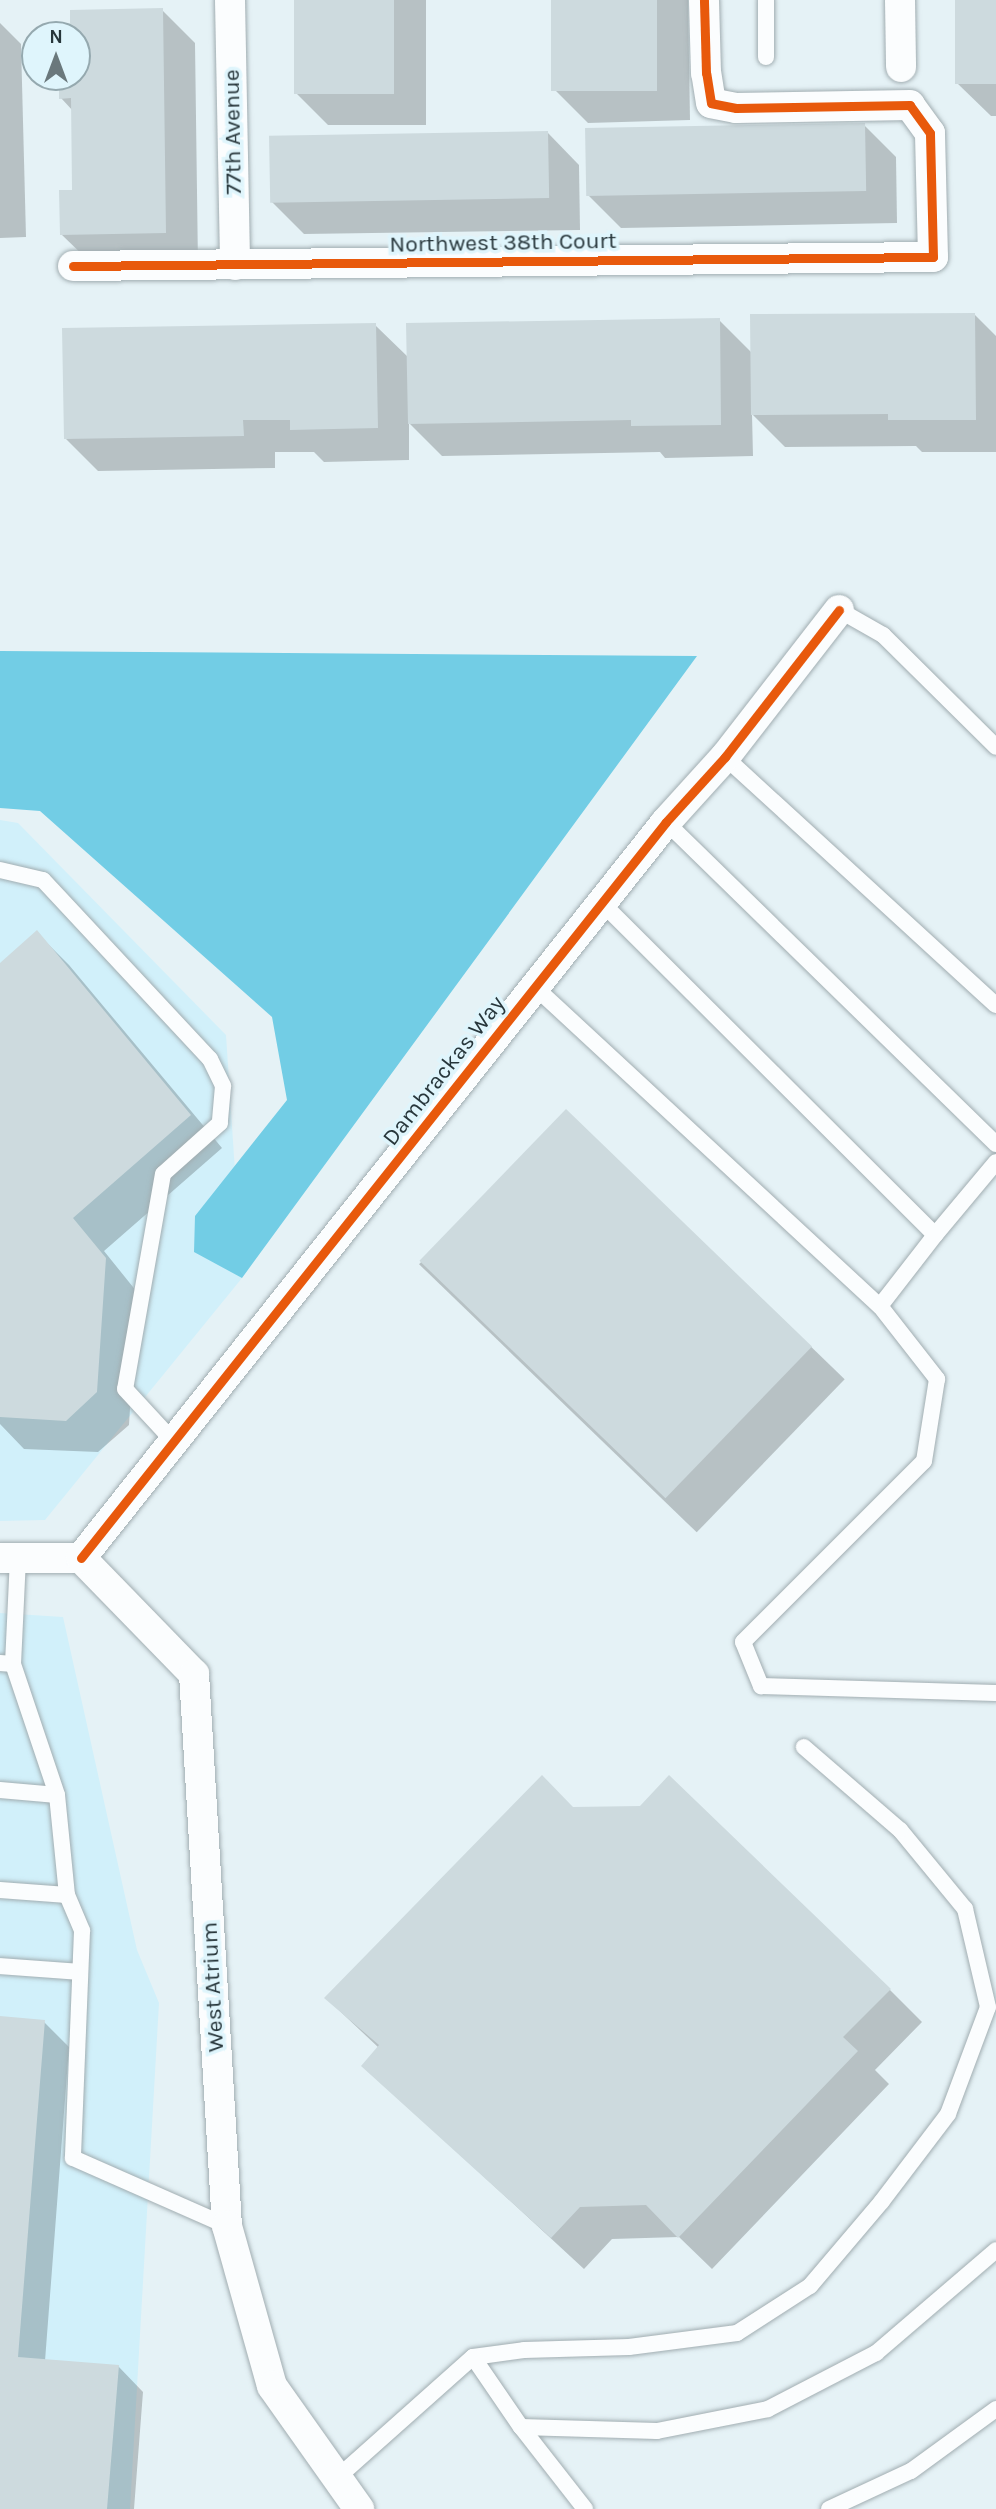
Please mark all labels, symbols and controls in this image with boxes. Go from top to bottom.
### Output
north arrow [21,21,91,91]
text: N [49,26,63,48]
street label: 77th Avenue [218,69,248,195]
street label: Northwest 38th Court [389,227,617,259]
street label: Dambrackas Way [377,991,511,1151]
street label: West Atrium [196,1921,230,2053]

